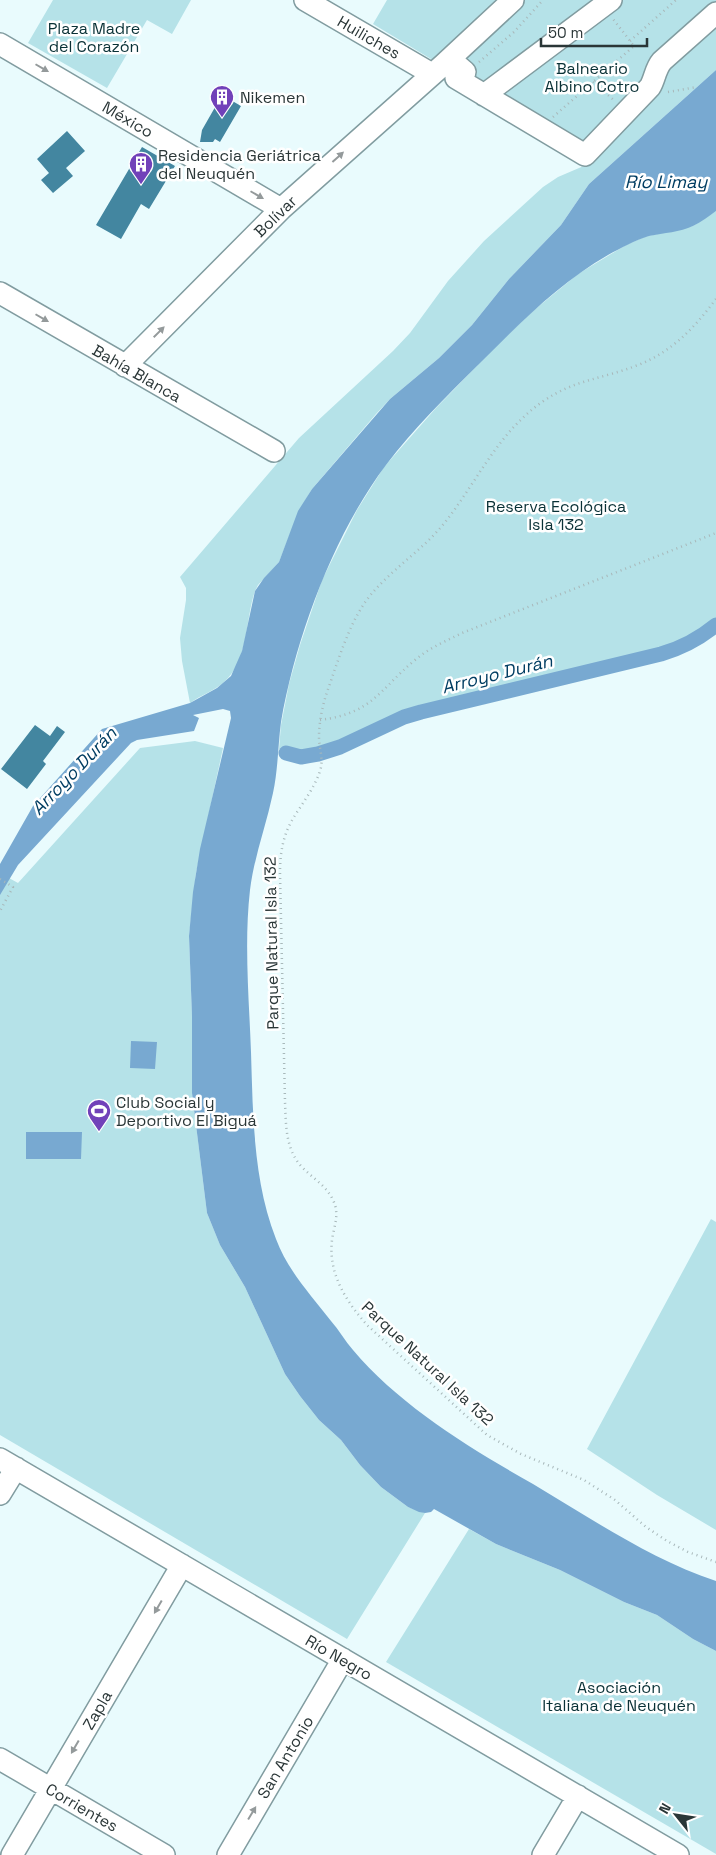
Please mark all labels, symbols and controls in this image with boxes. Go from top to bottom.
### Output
street label: Huiliches [333,11,404,64]
scale bar [541,15,647,47]
park label: Plaza Madre del Corazón [48,18,140,57]
text: 50 m [548,23,583,42]
park label: Balneario Albino Cotro [545,58,639,97]
one-way arrow [35,64,49,73]
building icon: Nikemen [209,84,235,118]
place label: Nikemen [240,87,305,108]
street label: México [98,96,157,142]
place label: Residencia Geriátrica del Neuquén [158,145,321,184]
building icon: Residencia Geriátrica del Neuquén [128,151,154,185]
one-way arrow [332,152,345,163]
water label: Río Limay [625,170,708,193]
street label: Bolívar [249,191,301,242]
one-way arrow [251,191,264,200]
one-way arrow [36,313,49,322]
one-way arrow [153,326,165,338]
street label: Bahía Blanca [89,340,185,407]
park label: Reserva Ecológica Isla 132 [486,496,626,535]
water label: Arroyo Durán [439,648,556,698]
water label: Arroyo Durán [26,721,122,819]
street label: Parque Natural Isla 132 [259,856,284,1030]
place label: Club Social y Deportivo El Biguá [116,1092,257,1131]
sports icon: Club Social y Deportivo El Biguá [86,1098,112,1132]
street label: Parque Natural Isla 132 [357,1297,498,1430]
one-way arrow [153,1601,162,1614]
street label: Río Negro [301,1630,376,1685]
park label: Asociación Italiana de Neuquén [542,1677,696,1716]
street label: Zapla [78,1687,117,1734]
street label: San Antonio [252,1712,318,1803]
one-way arrow [71,1741,80,1754]
street label: Corrientes [42,1778,122,1837]
north arrow [651,1790,701,1840]
text: N [655,1800,675,1817]
one-way arrow [248,1806,257,1820]

